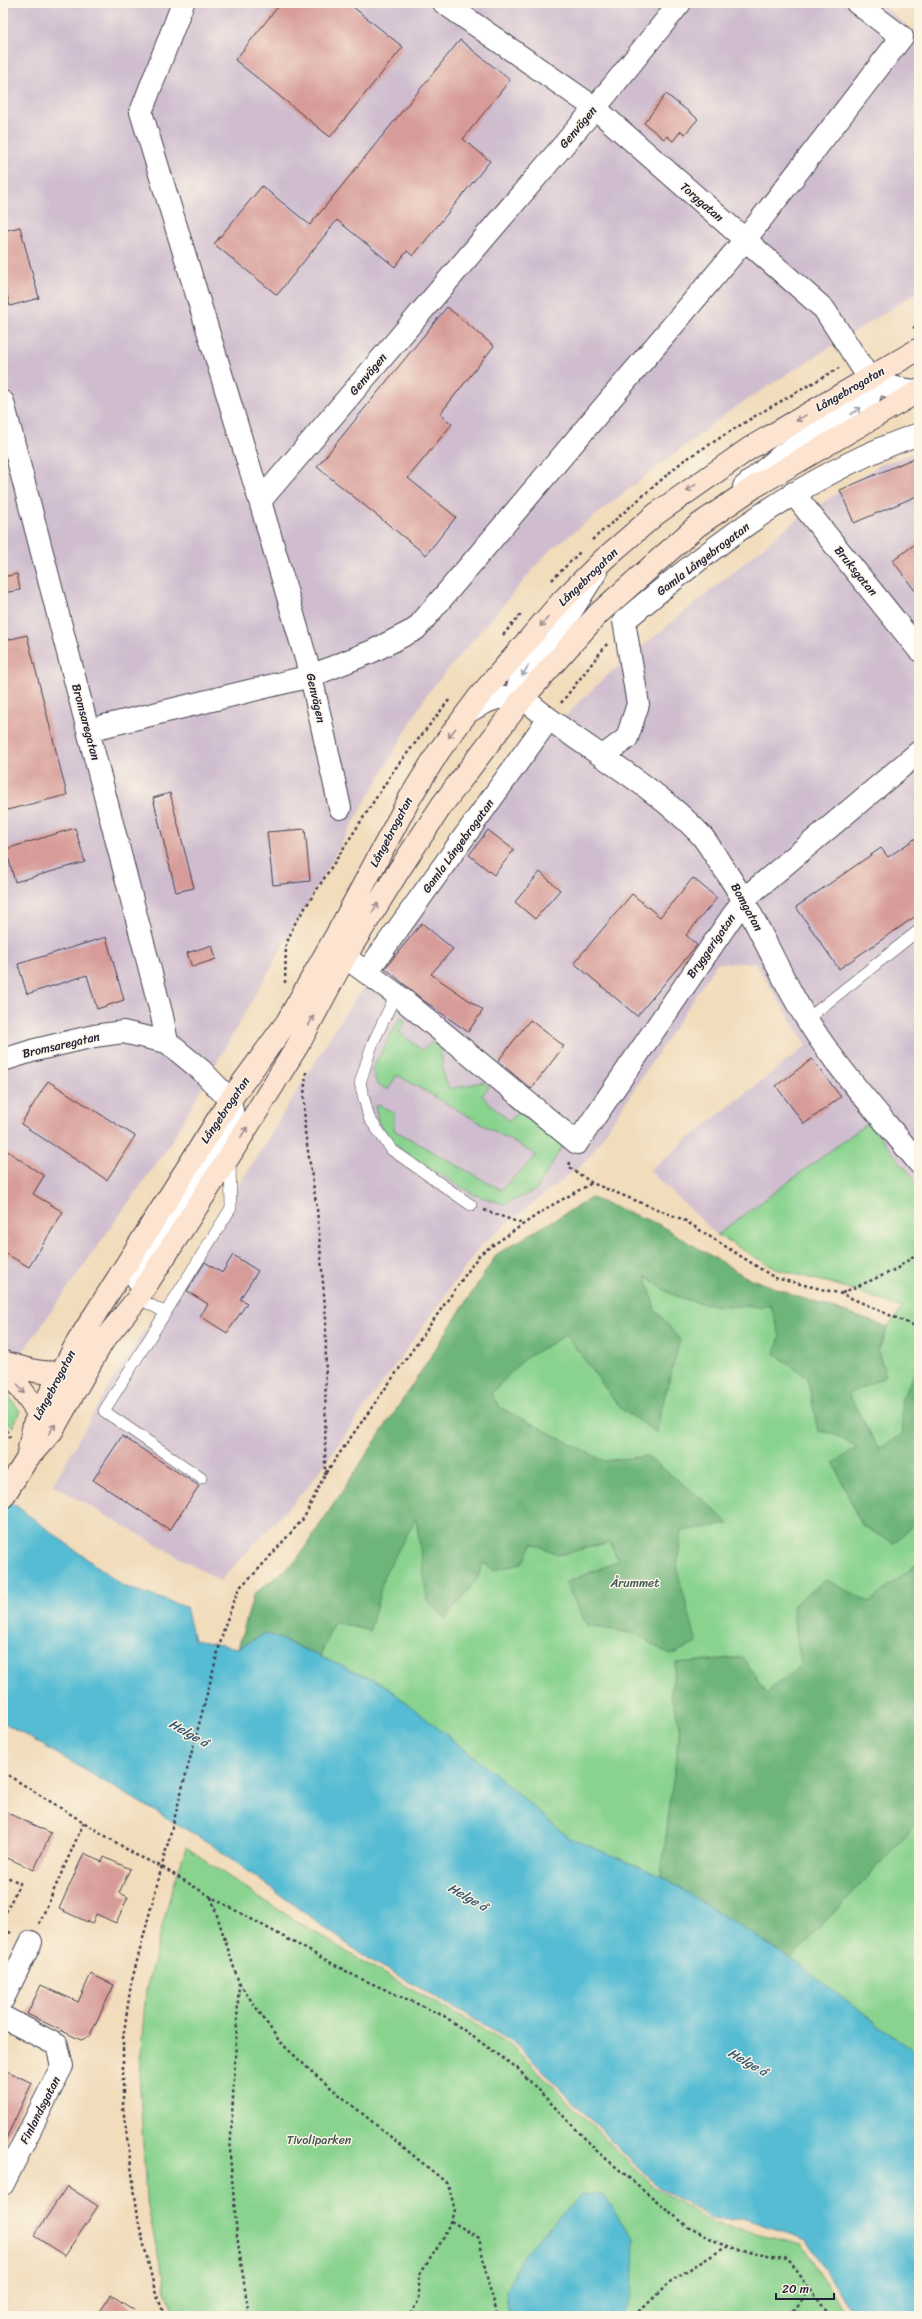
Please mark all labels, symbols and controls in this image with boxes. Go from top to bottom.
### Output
street label: Genvägen [553,100,603,153]
street label: Torggatan [675,176,729,228]
street label: Genvägen [343,347,393,400]
street label: Långebrogatan [811,360,889,418]
one-way arrow [850,407,861,415]
one-way arrow [795,415,807,423]
one-way arrow [686,484,697,492]
street label: Gamla Långebrogatan [651,516,755,602]
street label: Bruksgatan [829,541,884,602]
street label: Långebrogatan [553,542,624,612]
one-way arrow [539,617,548,628]
one-way arrow [521,665,529,676]
street label: Genvägen [300,671,333,726]
street label: Bromsaregatan [65,681,107,763]
one-way arrow [448,728,456,739]
street label: Långebrogatan [363,792,419,871]
street label: Gamla Långebrogatan [416,794,500,898]
street label: Bomgatan [725,879,770,936]
one-way arrow [372,902,380,914]
street label: Bryggerigatan [680,909,742,983]
one-way arrow [308,1015,315,1027]
street label: Bromsaregatan [20,1025,102,1065]
street label: Långebrogatan [194,1071,256,1148]
one-way arrow [240,1126,248,1138]
street label: Långebrogatan [26,1345,82,1424]
one-way arrow [17,1383,25,1394]
one-way arrow [48,1424,56,1435]
park label: Årummet [609,1572,660,1594]
water label: Helge å [165,1712,215,1755]
water label: Helge å [444,1876,494,1919]
water label: Helge å [724,2041,774,2084]
street label: Finlandsgatan [13,2072,67,2148]
park label: Tivoliparken [287,2129,352,2151]
scale bar [776,2275,834,2301]
text: 20 m [782,2278,809,2300]

